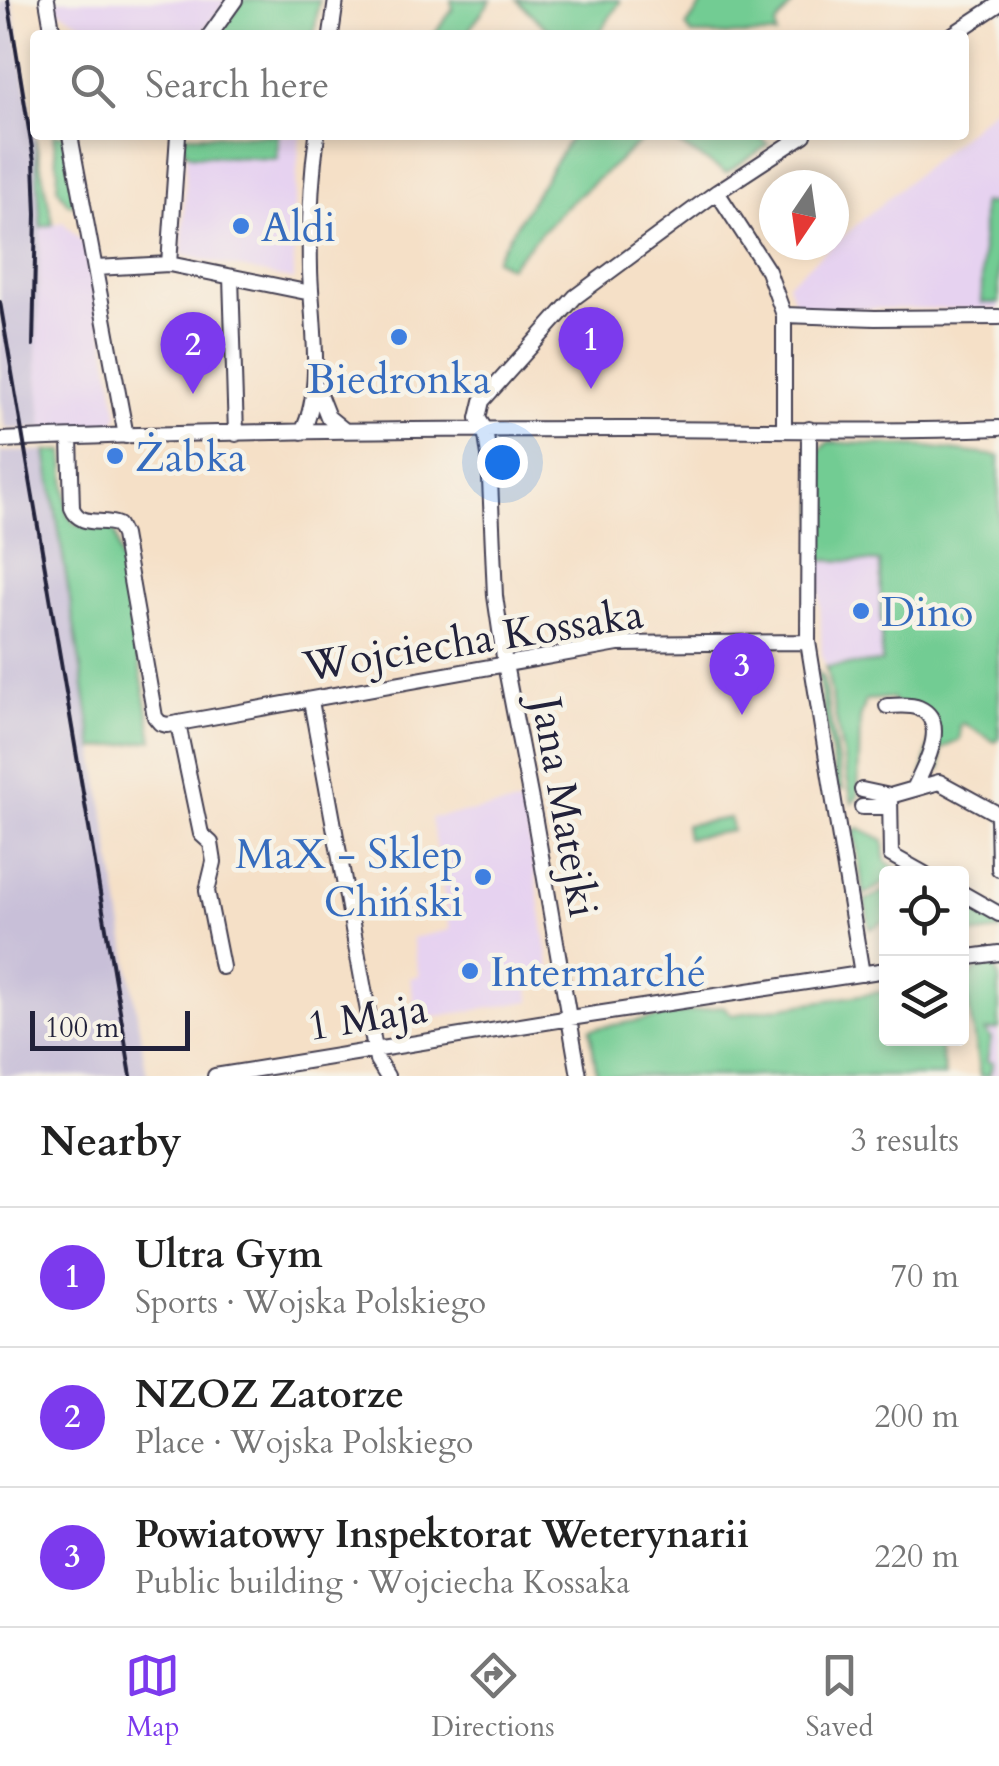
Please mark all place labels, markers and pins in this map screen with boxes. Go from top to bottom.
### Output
place label: Aldi [261,199,336,256]
marker: Aldi [230,215,252,237]
pin: 1 [558,306,624,389]
pin: 2 [160,312,226,394]
marker: Biedronka [388,326,410,348]
place label: Biedronka [307,351,491,408]
place label: Żabka [135,429,246,486]
marker: Żabka [104,445,126,467]
place label: Dino [881,584,974,641]
marker: Dino [850,600,872,622]
pin: 3 [710,632,774,715]
place label: MaX - Sklep Chiński [235,826,463,931]
marker: MaX - Sklep Chiński [472,866,494,888]
place label: Intermarché [490,944,706,1001]
marker: Intermarché [459,960,481,982]

